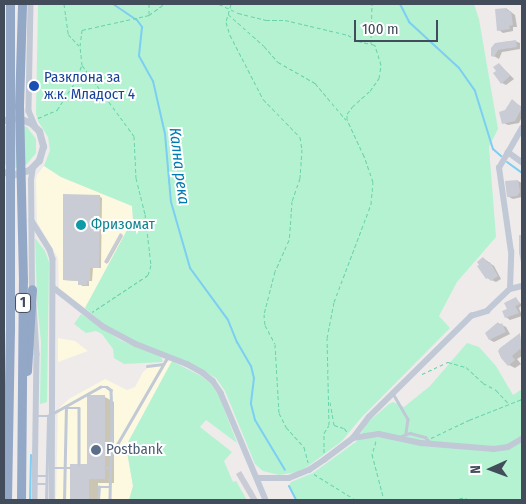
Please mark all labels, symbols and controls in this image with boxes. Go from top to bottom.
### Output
scale bar [356,10,440,42]
text: 100 m [362,20,399,38]
place label: Разклона за ж.к. Младост 4 [44,68,135,103]
marker: Разклона за ж.к. Младост 4 [28,80,40,92]
water label: Кална река [165,126,193,206]
place label: Фризомат [91,216,155,234]
marker: Фризомат [75,219,87,231]
road number: 1 [14,292,32,314]
place label: Postbank [106,441,163,459]
marker: Postbank [90,444,102,456]
north arrow [466,444,516,494]
text: N [467,465,484,474]

